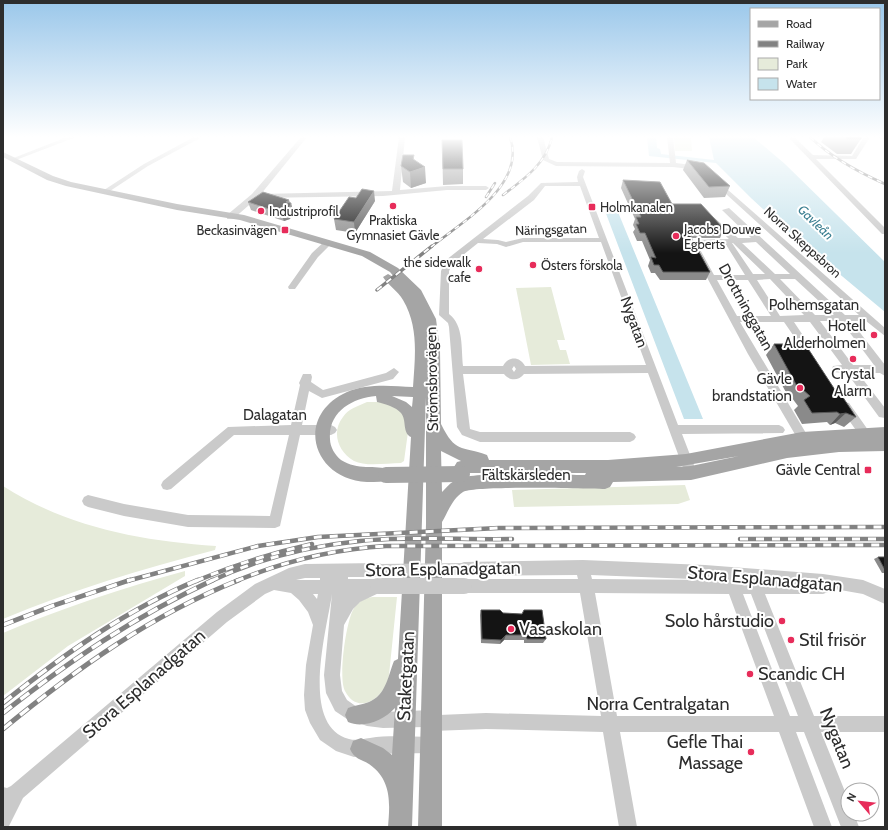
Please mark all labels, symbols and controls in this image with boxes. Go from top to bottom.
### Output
legend [750,8,880,100]
text: Road [786,16,812,31]
text: Railway [786,36,824,51]
text: Park [786,56,808,71]
text: Water [786,76,817,91]
place label: Holmkanalen [600,199,673,215]
marker: Praktiska Gymnasiet Gävle [388,201,398,211]
water label: Gavleån [795,201,837,243]
marker: Holmkanalen [587,202,597,212]
place label: Industriprofil [269,203,339,219]
street label: Norra Skeppsbron [761,203,845,281]
marker: Industriprofil [256,206,266,216]
place label: Praktiska Gymnasiet Gävle [347,212,440,243]
street label: Näringsgatan [515,220,587,238]
place label: Jacobs Douwe Egberts [683,221,762,252]
place label: Beckasinvägen [196,222,277,238]
marker: Beckasinvägen [280,225,290,235]
marker: Jacobs Douwe Egberts [671,231,681,241]
place label: the sidewalk cafe [403,254,471,285]
place label: Östers förskola [541,257,623,273]
marker: Östers förskola [528,260,538,270]
street label: Drottninggatan [715,261,777,353]
marker: the sidewalk cafe [474,264,484,274]
street label: Nygatan [616,294,652,350]
street label: Polhemsgatan [769,296,859,314]
place label: Hotell Alderholmen [784,317,866,352]
street label: Strömsbrovägen [422,326,442,432]
marker: Hotell Alderholmen [869,330,879,340]
marker: Crystal Alarm [848,354,858,364]
place label: Crystal Alarm [831,365,875,400]
place label: Gävle brandstation [712,370,792,405]
marker: Gävle brandstation [795,383,805,393]
street label: Dalagatan [243,406,307,424]
place label: Gävle Central [776,461,860,479]
marker: Gävle Central [863,465,873,475]
street label: Fältskärsleden [481,466,571,484]
street label: Stora Esplanadgatan [365,557,521,581]
street label: Stora Esplanadgatan [687,561,843,597]
place label: Solo hårstudio [665,610,774,632]
marker: Solo hårstudio [777,616,787,626]
place label: Vasaskolan [519,618,602,640]
marker: Vasaskolan [506,624,516,634]
street label: Stora Esplanadgatan [78,625,210,743]
place label: Stil frisör [799,629,866,651]
street label: Staketgatan [393,630,419,722]
marker: Stil frisör [786,635,796,645]
place label: Scandic CH [758,663,845,685]
marker: Scandic CH [745,669,755,679]
street label: Norra Centralgatan [587,693,729,715]
street label: Nygatan [815,704,859,772]
place label: Gefle Thai Massage [667,731,743,774]
marker: Gefle Thai Massage [746,747,756,757]
north arrow [840,782,880,822]
text: N [843,791,859,804]

